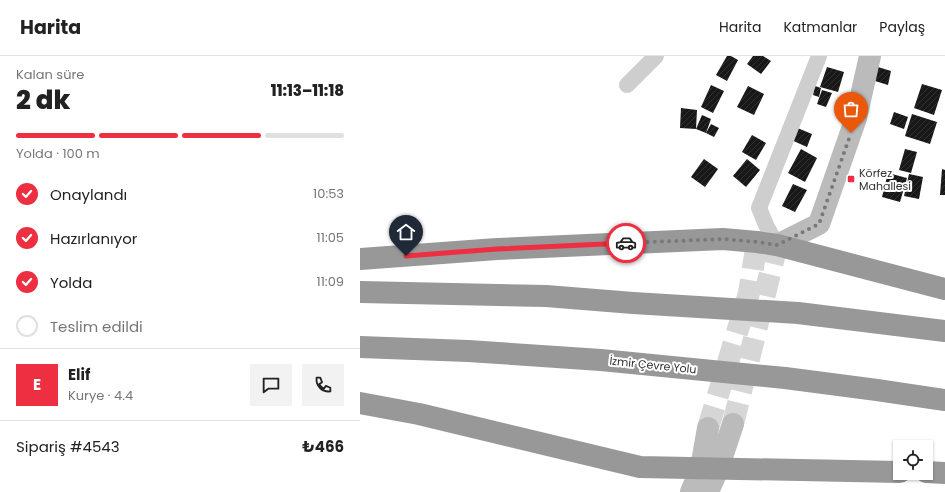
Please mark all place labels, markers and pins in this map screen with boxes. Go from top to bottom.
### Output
pin [834,92,868,133]
place label: Körfez Mahallesi [859,165,911,194]
marker: Körfez Mahallesi [846,174,856,184]
pin [389,215,423,256]

